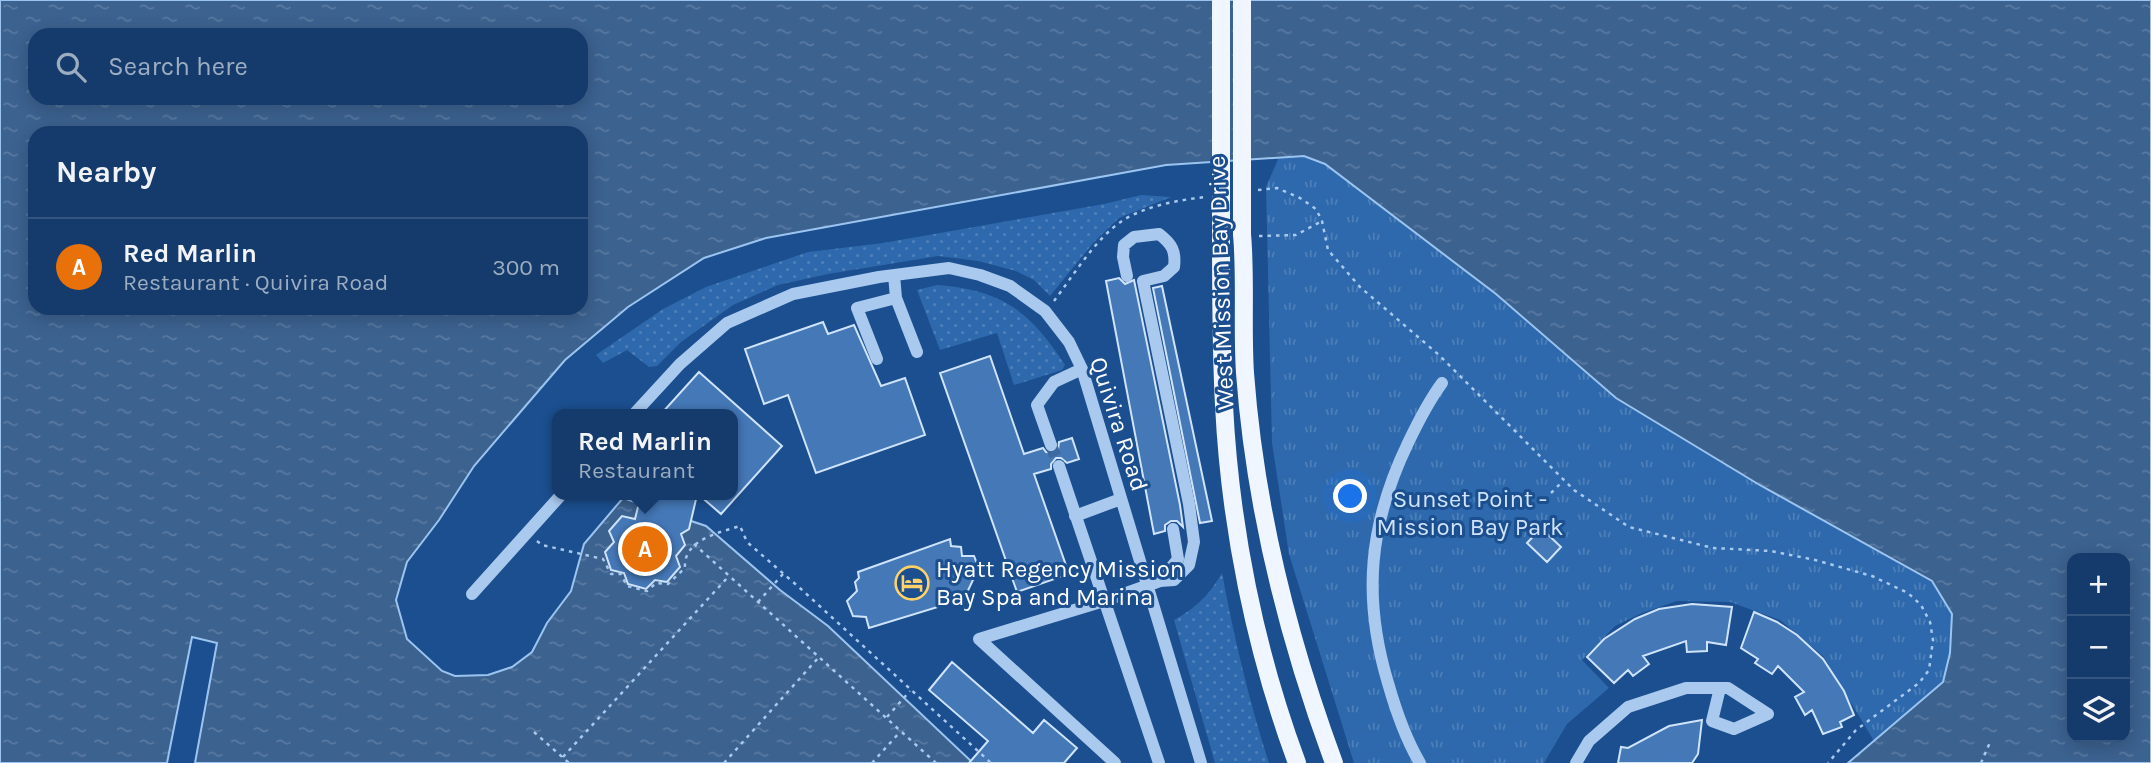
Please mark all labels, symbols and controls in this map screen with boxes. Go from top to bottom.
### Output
search box [28,28,588,105]
icon: search [52,48,90,86]
text: Search here [108,51,248,82]
text: Nearby [56,154,156,190]
street label: West Mission Bay Drive [1203,155,1239,411]
text: Red Marlin [123,238,257,269]
text: A [72,254,86,281]
text: 300 m [492,254,560,281]
text: Restaurant · Quivira Road [123,269,388,296]
street label: Quivira Road [1084,353,1154,495]
popup [552,409,738,500]
text: Red Marlin [578,426,712,457]
text: Restaurant [578,457,695,484]
your location [1333,479,1367,513]
park label: Sunset Point - Mission Bay Park [1377,485,1563,541]
pin: A [622,523,668,575]
map controls [2067,553,2130,742]
button: + [2067,553,2130,616]
place label: Hyatt Regency Mission Bay Spa and Marina [936,555,1184,611]
hotel icon: Hyatt Regency Mission Bay Spa and Marina [893,564,931,602]
button: − [2067,616,2130,679]
button: layers [2067,679,2130,742]

